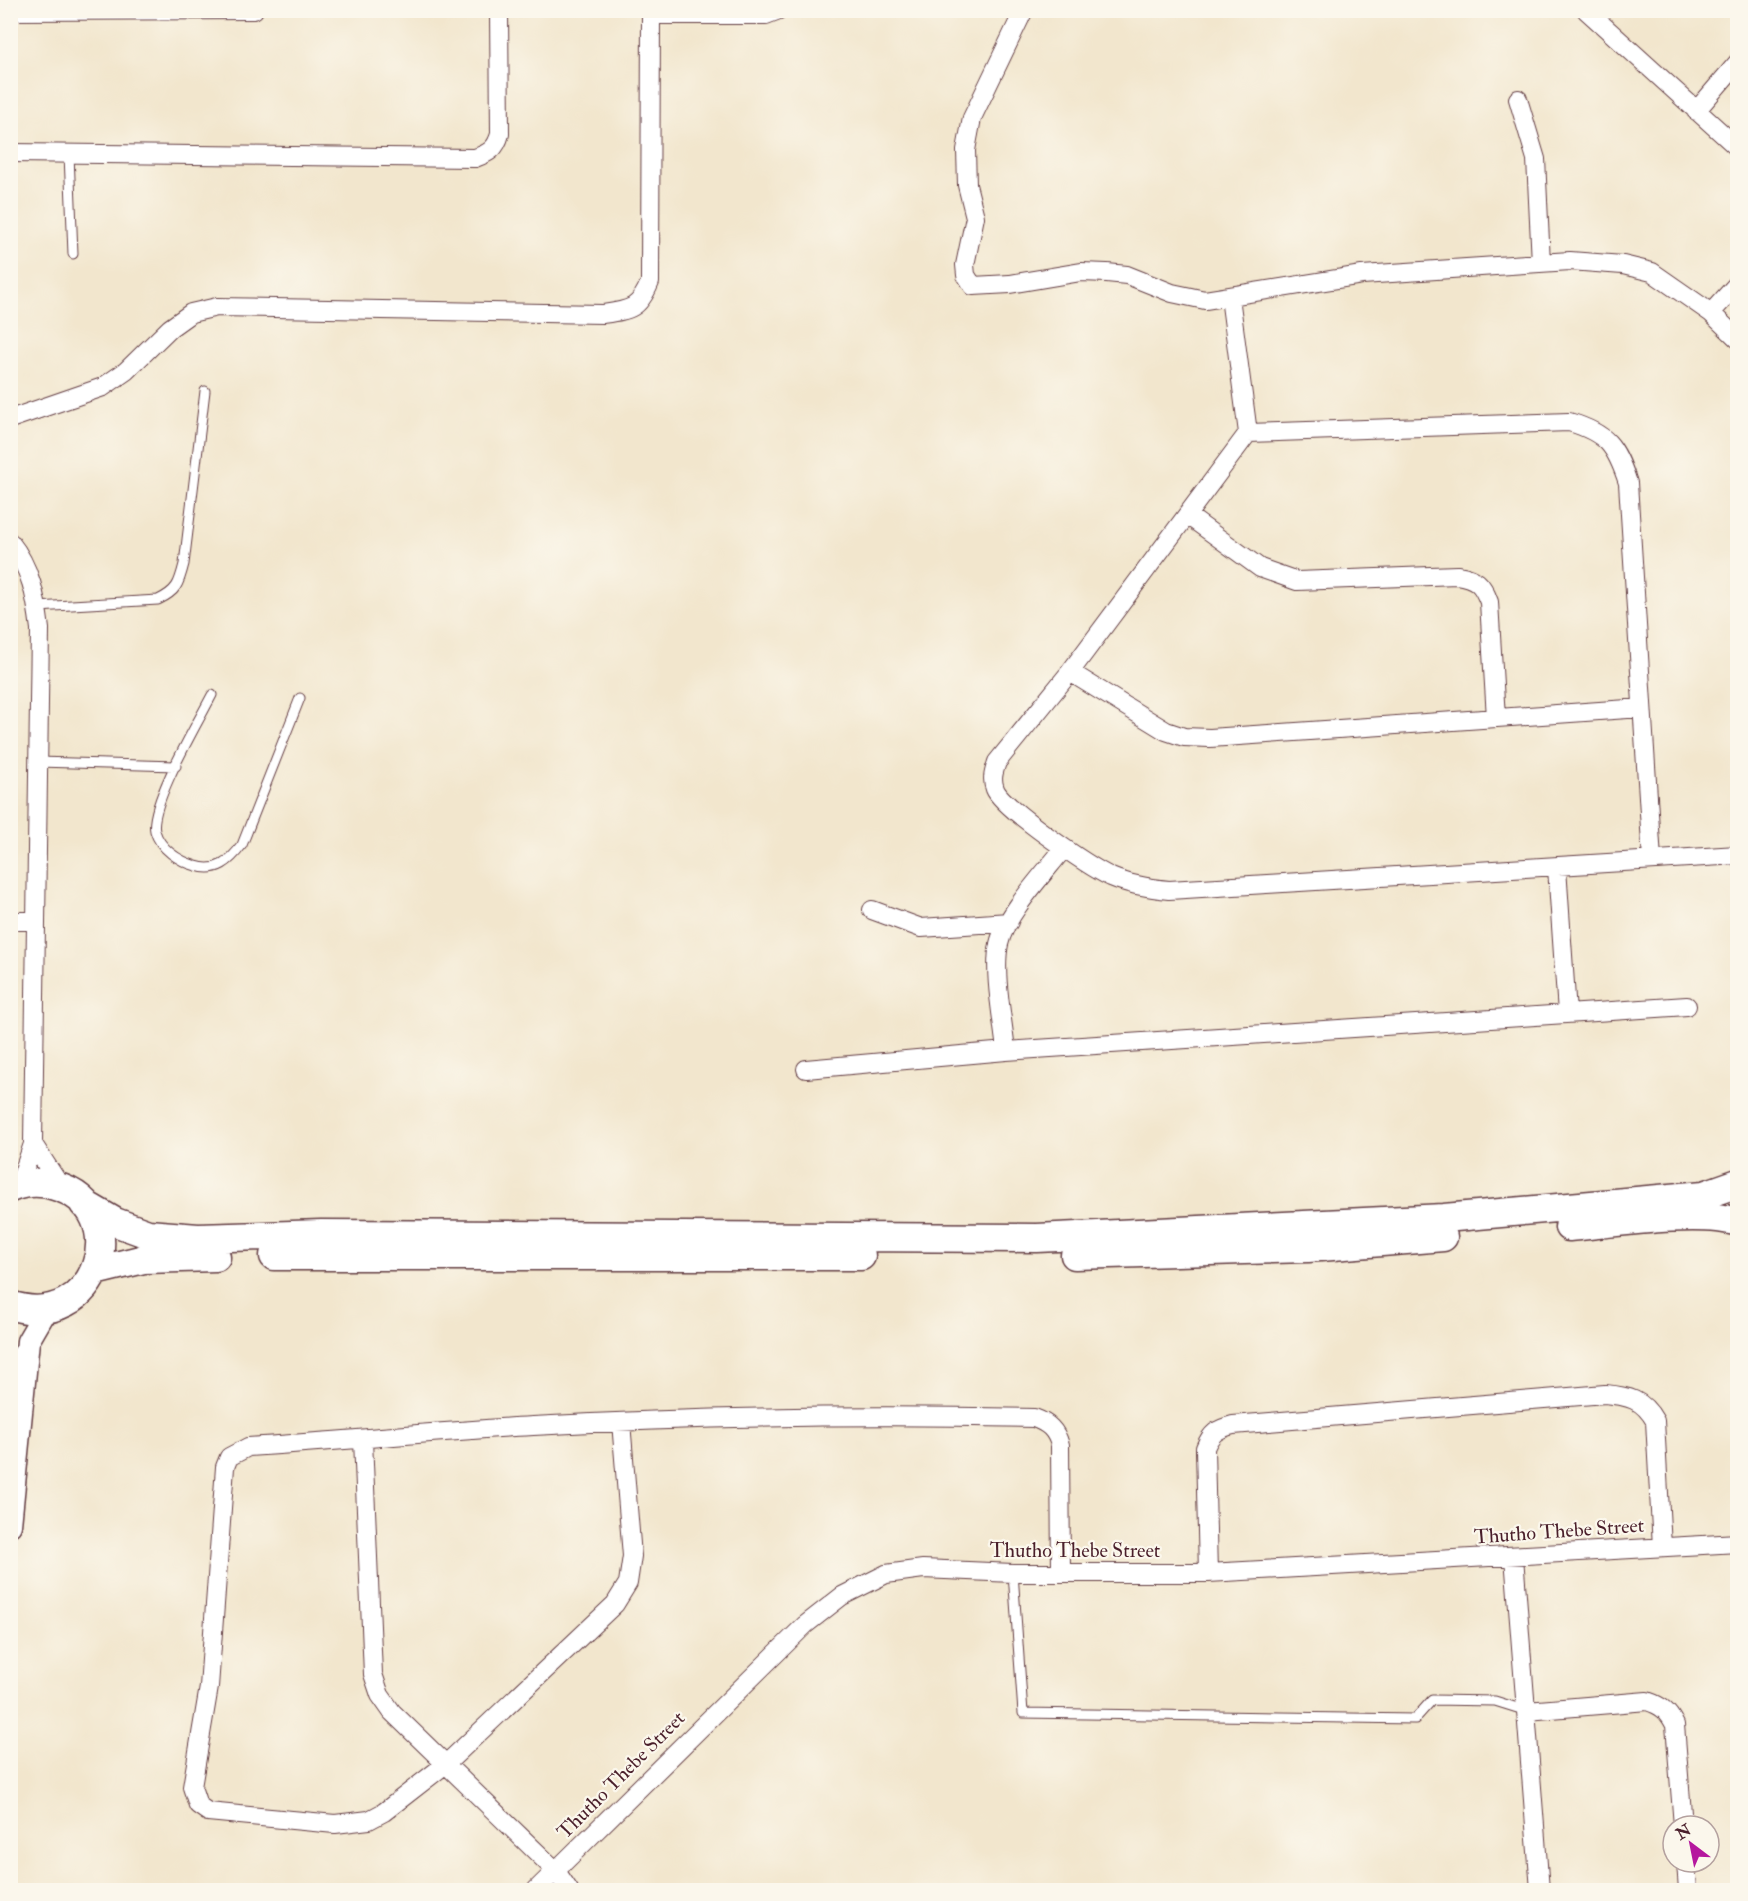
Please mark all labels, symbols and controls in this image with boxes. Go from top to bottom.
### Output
street label: Thutho Thebe Street [1473,1513,1645,1549]
street label: Thutho Thebe Street [990,1538,1161,1563]
street label: Thutho Thebe Street [552,1705,691,1844]
north arrow [1661,1814,1721,1874]
text: N [1671,1819,1696,1845]

